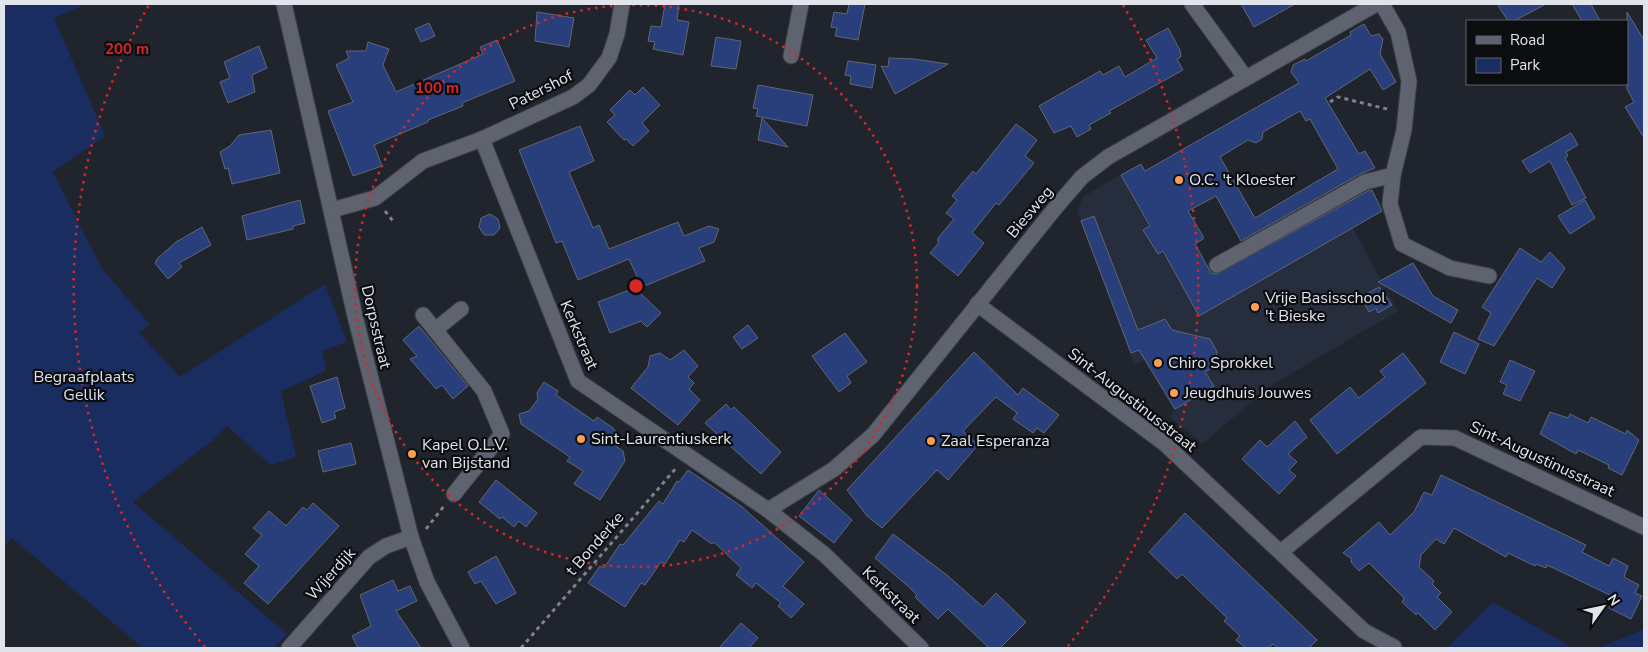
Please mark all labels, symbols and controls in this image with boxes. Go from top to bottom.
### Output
legend [1466,20,1628,85]
text: Road [1510,30,1545,50]
text: 200 m [105,39,149,59]
text: Park [1510,55,1540,75]
street label: Patershof [505,64,577,115]
text: 100 m [415,78,459,98]
place label: O.C. 't Kloester [1189,169,1295,191]
marker: O.C. 't Kloester [1173,174,1185,186]
street label: Biesweg [1002,181,1058,243]
centre of rings [627,277,645,295]
street label: Dorpsstraat [356,283,396,371]
place label: Vrije Basisschool 't Bieske [1264,287,1386,327]
street label: Kerkstraat [555,297,604,373]
marker: Vrije Basisschool 't Bieske [1249,301,1261,313]
street label: Sint-Augustinusstraat [1063,343,1201,457]
place label: Chiro Sprokkel [1168,352,1273,374]
marker: Chiro Sprokkel [1152,357,1164,369]
park label: Begraafplaats Gellik [34,366,134,406]
place label: Jeugdhuis Jouwes [1183,382,1312,404]
marker: Jeugdhuis Jouwes [1168,387,1180,399]
street label: Sint-Augustinusstraat [1466,416,1618,502]
place label: Sint-Laurentiuskerk [591,428,732,450]
place label: Zaal Esperanza [941,430,1050,452]
marker: Sint-Laurentiuskerk [575,433,587,445]
place label: Kapel O.L.V. van Bijstand [422,434,510,474]
marker: Zaal Esperanza [925,435,937,447]
marker: Kapel O.L.V. van Bijstand [406,448,418,460]
street label: t Bonderke [561,507,629,581]
street label: Wijerdijk [301,542,361,605]
street label: Kerkstraat [857,562,925,629]
north arrow [1578,582,1628,632]
text: N [1603,591,1624,610]

